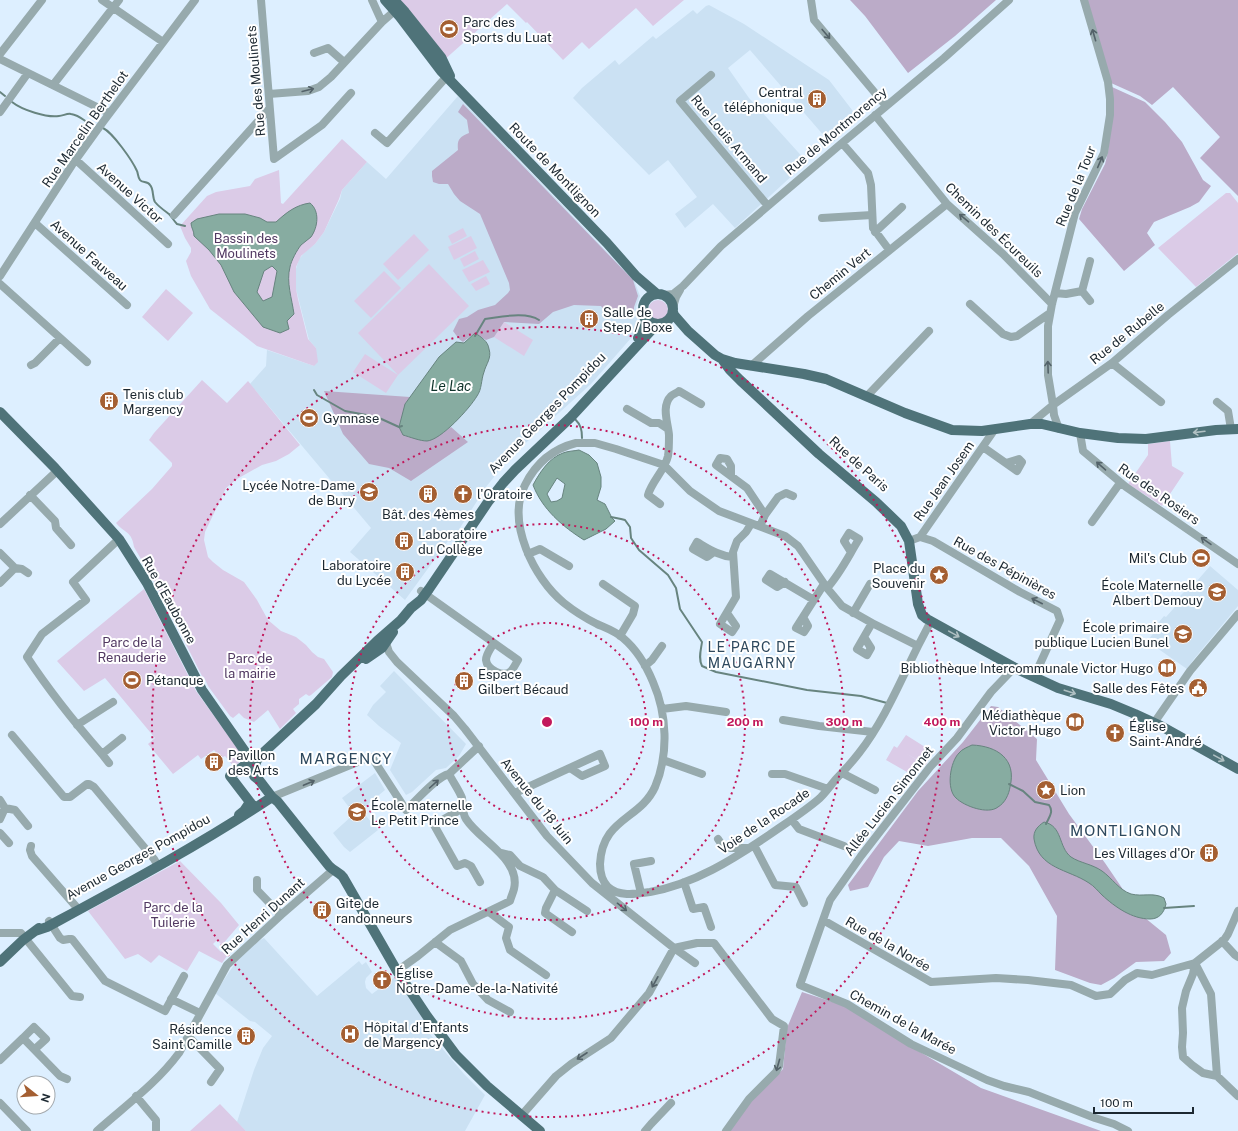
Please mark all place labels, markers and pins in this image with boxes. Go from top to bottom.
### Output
place label: Parc des Sports du Luat [463,15,552,45]
sports icon: Parc des Sports du Luat [438,18,460,40]
place label: Central téléphonique [724,85,803,115]
building icon: Central téléphonique [806,88,828,110]
place label: Salle de Step / Boxe [603,305,672,335]
building icon: Salle de Step / Boxe [578,308,600,330]
place label: Tenis club Margency [123,387,184,417]
building icon: Tenis club Margency [98,390,120,412]
sports icon: Gymnase [298,407,320,429]
place label: Gymnase [323,411,379,426]
place label: Lycée Notre-Dame de Bury [242,478,355,508]
school or university icon: Lycée Notre-Dame de Bury [358,481,380,503]
building icon: Bât. des 4èmes [417,483,439,505]
church icon: l'Oratoire [452,483,474,505]
place label: l'Oratoire [477,487,533,502]
place label: Bât. des 4èmes [382,507,474,522]
place label: Laboratoire du Collège [418,527,487,557]
building icon: Laboratoire du Collège [393,530,415,552]
sports icon: Mil's Club [1190,547,1212,569]
place label: Mil's Club [1129,551,1187,566]
place label: Laboratoire du Lycée [322,558,391,588]
building icon: Laboratoire du Lycée [394,561,416,583]
place label: Place du Souvenir [872,561,925,591]
place icon: Place du Souvenir [928,564,950,586]
place label: École Maternelle Albert Demouy [1101,577,1203,608]
school or university icon: École Maternelle Albert Demouy [1206,581,1228,603]
place label: École primaire publique Lucien Bunel [1035,619,1169,650]
school or university icon: École primaire publique Lucien Bunel [1172,623,1194,645]
library icon: Bibliothèque Intercommunale Victor Hugo [1156,657,1178,679]
place label: Bibliothèque Intercommunale Victor Hugo [900,661,1153,676]
place label: Espace Gilbert Bécaud [478,667,569,697]
sports icon: Pétanque [121,669,143,691]
building icon: Espace Gilbert Bécaud [453,670,475,692]
place label: Pétanque [146,673,204,688]
public building icon: Salle des Fêtes [1187,677,1209,699]
place label: Salle des Fêtes [1092,681,1184,696]
place label: Médiathèque Victor Hugo [982,708,1061,738]
library icon: Médiathèque Victor Hugo [1064,711,1086,733]
centre of rings [540,715,554,729]
place label: Église Saint-André [1129,718,1202,749]
church icon: Église Saint-André [1104,722,1126,744]
place label: Pavillon des Arts [228,748,279,778]
building icon: Pavillon des Arts [203,751,225,773]
place icon: Lion [1035,779,1057,801]
place label: Lion [1060,783,1086,798]
place label: École maternelle Le Petit Prince [371,797,472,828]
school or university icon: École maternelle Le Petit Prince [346,801,368,823]
building icon: Les Villages d'Or [1198,842,1220,864]
place label: Les Villages d'Or [1094,846,1195,861]
place label: Gite de randonneurs [336,896,412,926]
building icon: Gite de randonneurs [311,899,333,921]
place label: Église Notre-Dame-de-la-Nativité [396,965,558,996]
church icon: Église Notre-Dame-de-la-Nativité [371,969,393,991]
place label: Hôpital d'Enfants de Margency [364,1020,469,1050]
place label: Résidence Saint Camille [152,1022,232,1052]
hospital icon: Hôpital d'Enfants de Margency [339,1023,361,1045]
building icon: Résidence Saint Camille [235,1025,257,1047]

